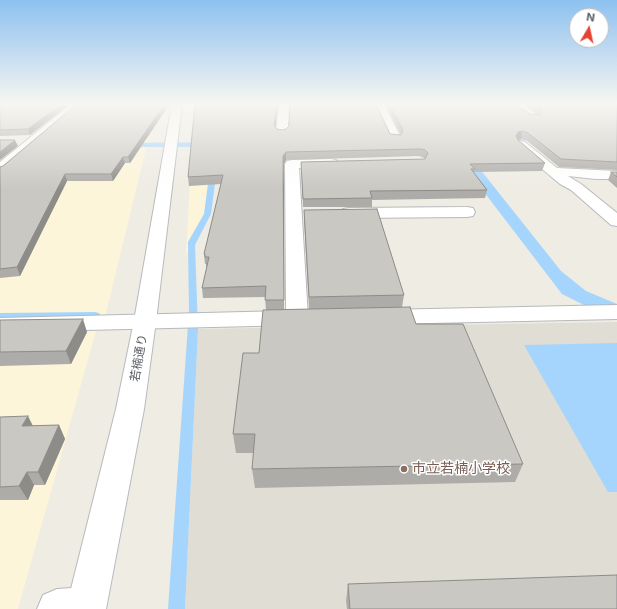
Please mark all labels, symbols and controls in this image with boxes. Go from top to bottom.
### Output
north arrow [569,8,609,48]
text: N [585,10,596,25]
street label: 若楠通り [128,333,150,383]
place label: 市立若楠小学校 [412,461,510,477]
marker: 市立若楠小学校 [399,464,409,474]

